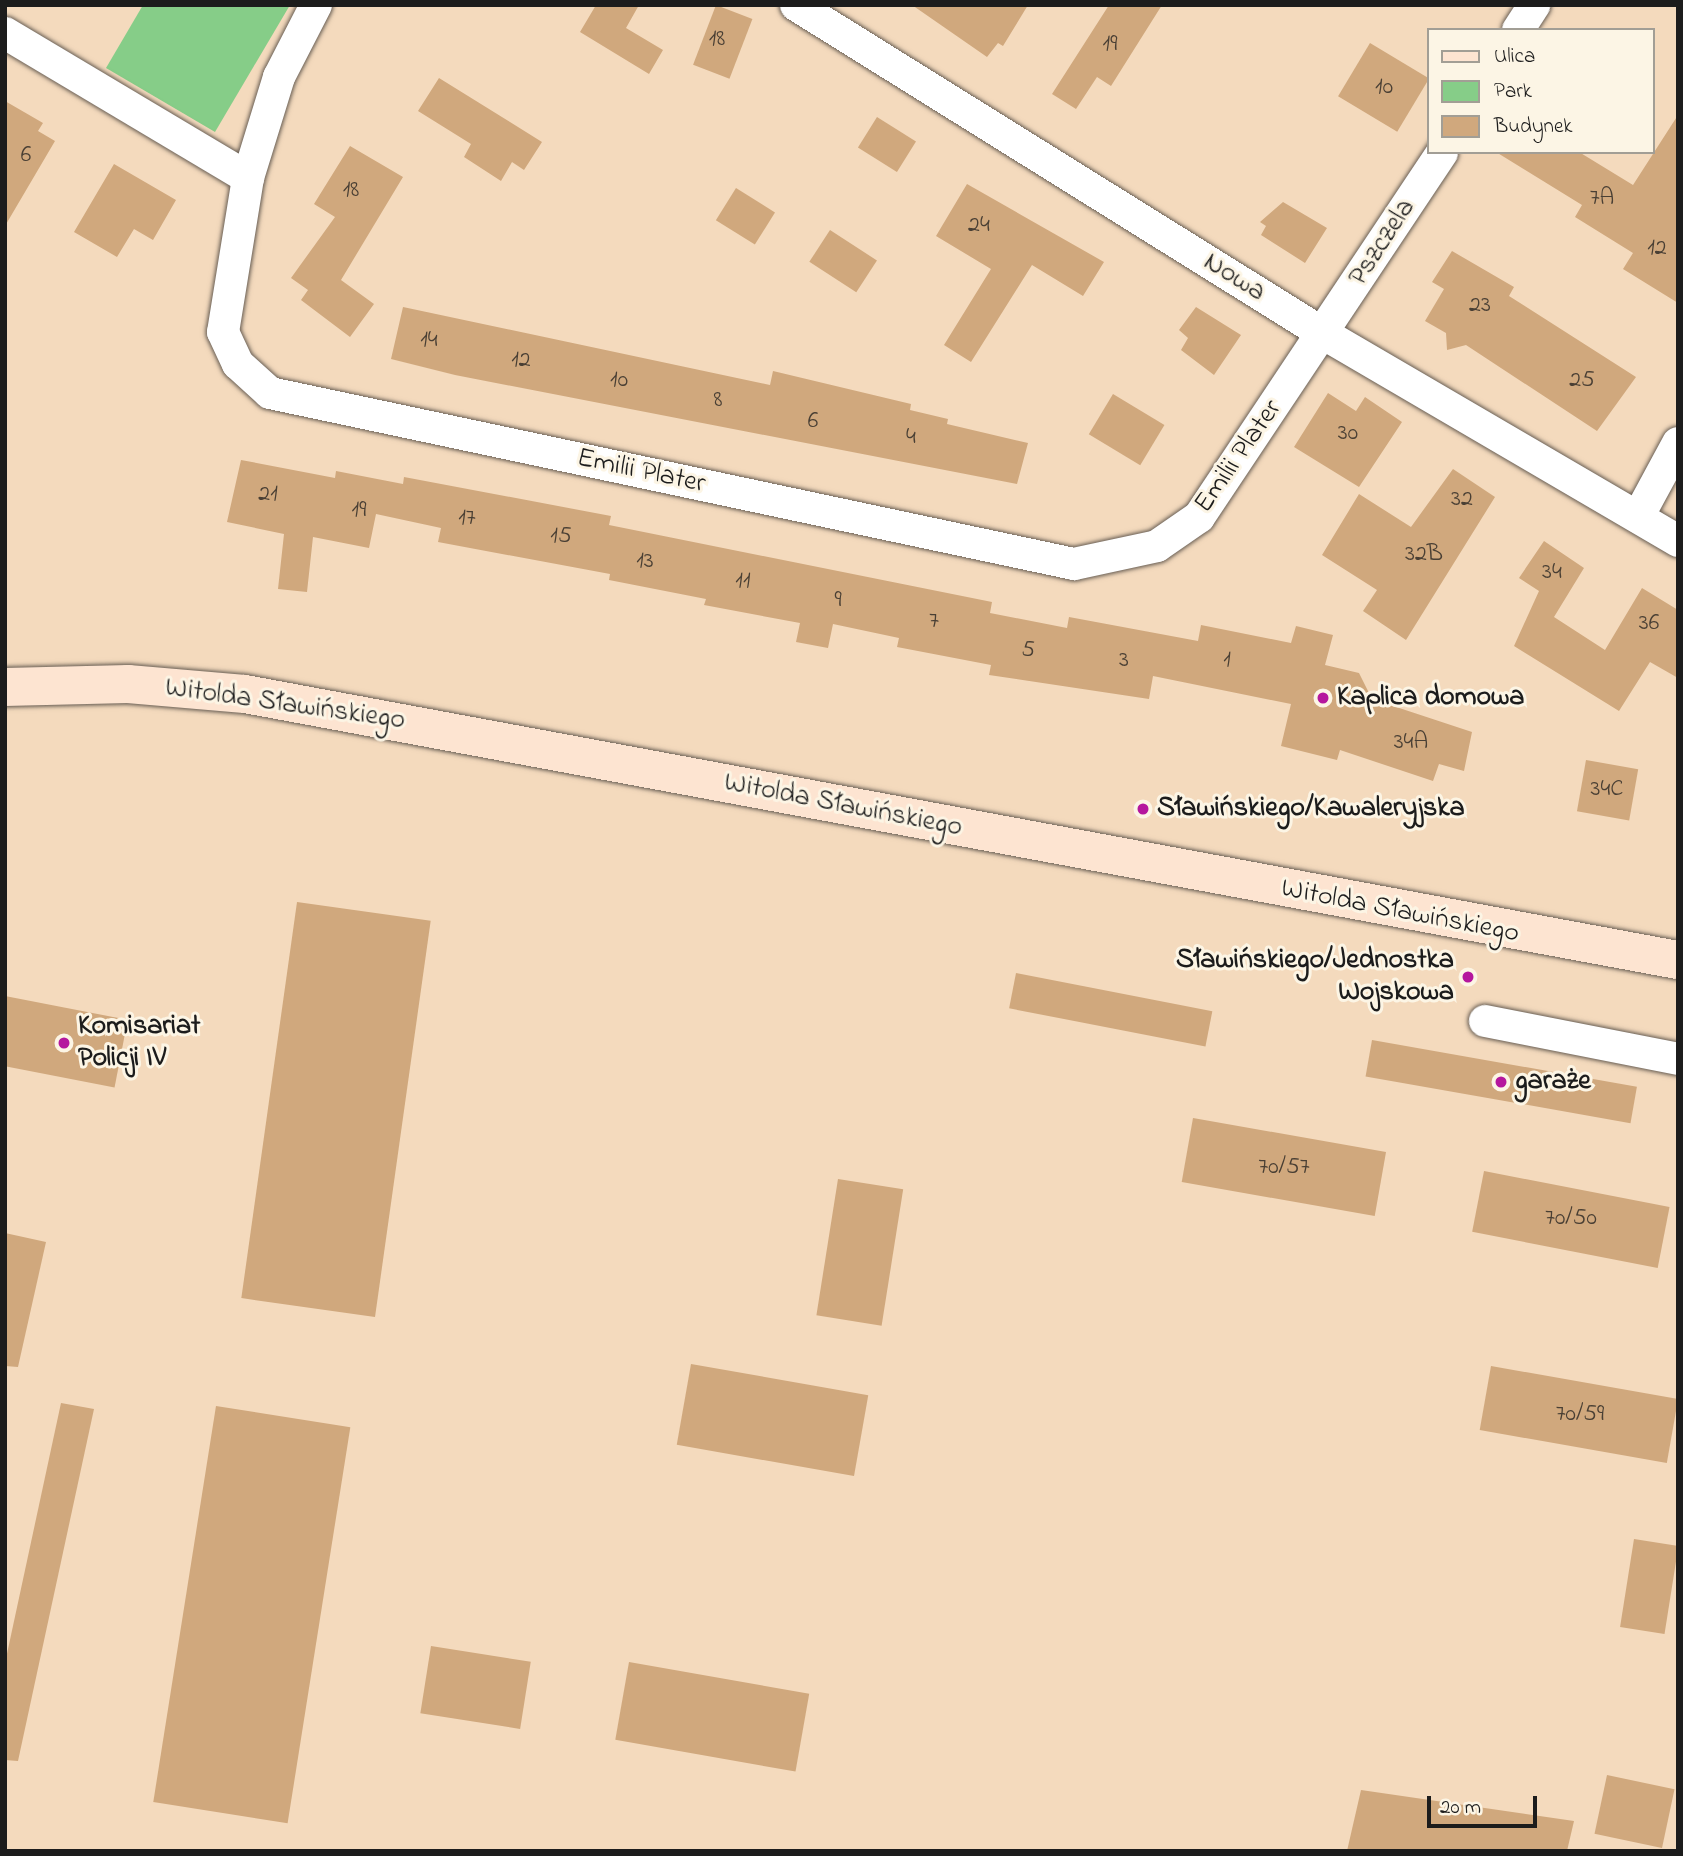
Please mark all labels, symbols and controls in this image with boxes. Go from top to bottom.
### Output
house number: 18 [709,26,725,54]
legend [1428,28,1655,154]
house number: 19 [1103,31,1117,59]
text: Ulica [1494,42,1535,72]
house number: 10 [1375,74,1393,102]
text: Park [1494,77,1532,107]
text: Budynek [1494,112,1573,142]
house number: 6 [21,142,31,170]
house number: 18 [343,177,359,205]
house number: 7A [1590,185,1614,213]
street label: Pszczela [1342,193,1424,293]
house number: 24 [968,212,990,240]
house number: 12 [1647,235,1667,263]
street label: Nowa [1197,246,1271,310]
house number: 23 [1469,292,1491,320]
house number: 14 [420,327,438,355]
house number: 12 [511,347,531,375]
house number: 10 [610,367,628,395]
house number: 25 [1569,367,1595,395]
house number: 8 [714,387,722,415]
street label: Emilii Plater [1188,394,1290,520]
house number: 6 [808,408,818,436]
house number: 30 [1338,420,1358,448]
house number: 4 [906,424,916,452]
street label: Emilii Plater [574,442,708,502]
house number: 21 [258,481,278,509]
house number: 32 [1451,486,1473,514]
house number: 19 [352,497,366,525]
house number: 17 [458,505,476,533]
house number: 15 [550,523,572,551]
house number: 32B [1405,541,1443,569]
house number: 13 [636,548,654,576]
house number: 34 [1542,559,1562,587]
house number: 11 [735,568,751,596]
house number: 9 [834,587,842,615]
house number: 7 [929,608,939,636]
house number: 36 [1639,610,1659,638]
house number: 5 [1021,637,1035,665]
house number: 3 [1119,647,1129,675]
house number: 1 [1223,647,1231,675]
street label: Witolda Sławińskiego [163,672,407,738]
place label: Kaplica domowa [1337,681,1524,715]
marker: Kaplica domowa [1315,690,1331,706]
house number: 34A [1394,729,1428,757]
street label: Witolda Sławińskiego [721,766,965,846]
house number: 34C [1591,776,1623,804]
place label: Sławińskiego/Kawaleryjska [1157,792,1465,826]
marker: Sławińskiego/Kawaleryjska [1135,801,1151,817]
street label: Witolda Sławińskiego [1278,872,1522,952]
place label: Sławińskiego/Jednostka Wojskowa [1176,944,1454,1010]
marker: Sławińskiego/Jednostka Wojskowa [1460,969,1476,985]
place label: Komisariat Policji IV [78,1010,201,1076]
marker: Komisariat Policji IV [56,1035,72,1051]
place label: garaże [1515,1065,1591,1099]
marker: garaże [1493,1074,1509,1090]
house number: 70/57 [1258,1154,1310,1182]
house number: 70/50 [1545,1205,1597,1233]
house number: 70/59 [1556,1401,1604,1429]
scale bar [1431,1783,1541,1827]
text: 20 m [1440,1793,1481,1823]

